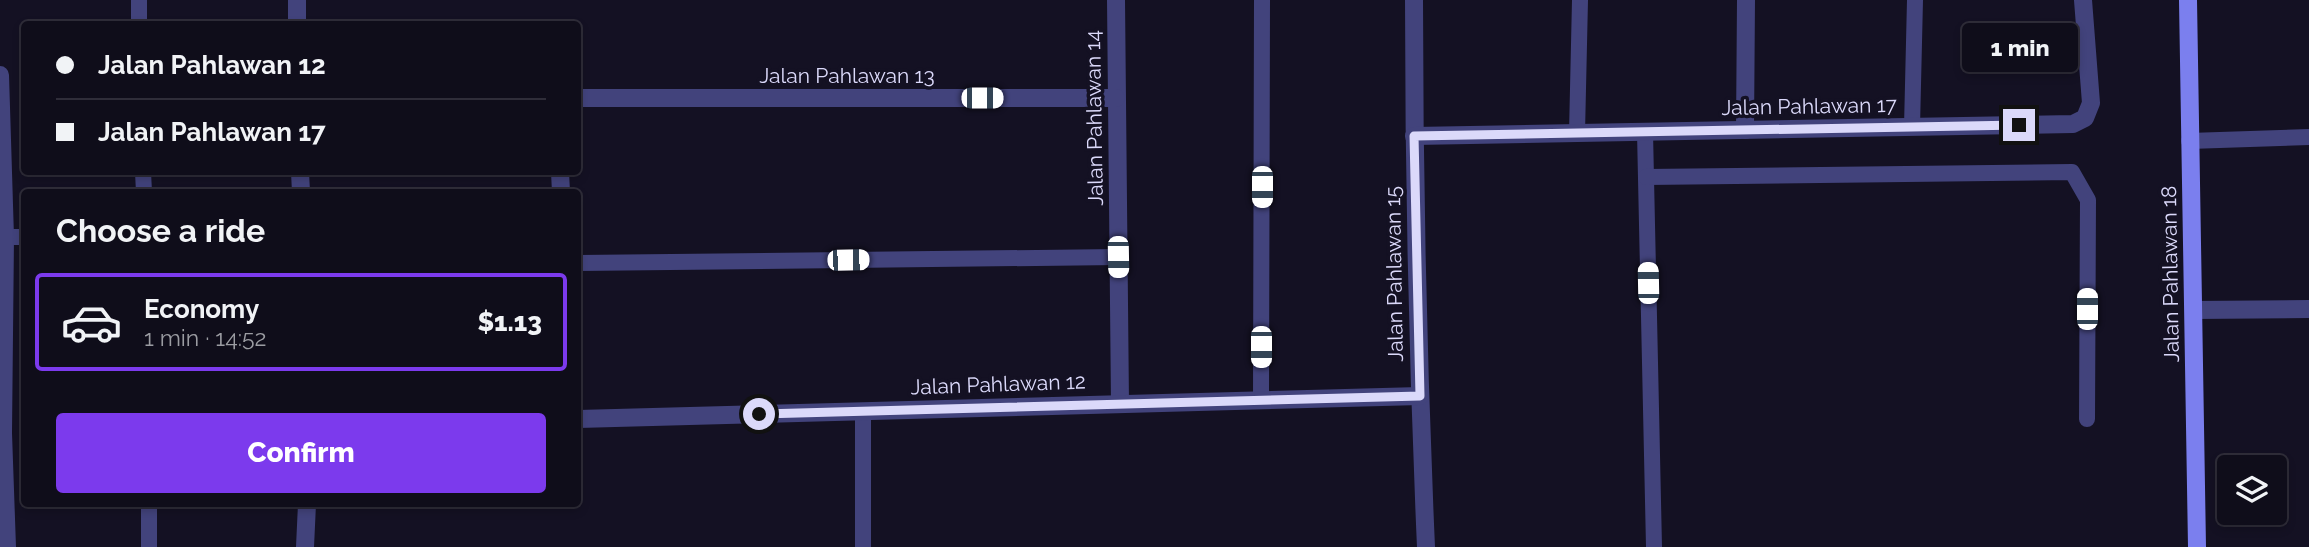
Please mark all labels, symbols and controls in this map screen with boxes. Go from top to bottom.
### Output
callout: 1 min [1961,24,2077,72]
street label: Jalan Pahlawan 14 [1080,30,1108,206]
text: 1 min [1990,34,2050,61]
text: Jalan Pahlawan 12 [98,50,326,80]
street label: Jalan Pahlawan 13 [759,63,935,88]
car [962,88,1004,109]
street label: Jalan Pahlawan 17 [1721,92,1898,120]
route end [2003,109,2035,141]
text: Jalan Pahlawan 17 [98,117,326,147]
car [1252,166,1273,208]
street label: Jalan Pahlawan 18 [2156,185,2184,363]
street label: Jalan Pahlawan 15 [1380,186,1408,362]
text: Choose a ride [56,212,265,249]
car [1108,236,1129,278]
car [827,249,870,271]
car [1638,262,1659,304]
car [2077,288,2098,330]
icon: car [60,291,123,354]
text: Economy [144,294,259,324]
text: $1.13 [477,307,542,337]
text: 1 min · 14:52 [144,324,267,351]
car [1251,326,1272,368]
street label: Jalan Pahlawan 12 [910,368,1086,400]
route start [743,398,775,430]
button: Confirm [56,413,546,493]
map controls [2217,455,2287,525]
button: layers [2217,455,2287,525]

